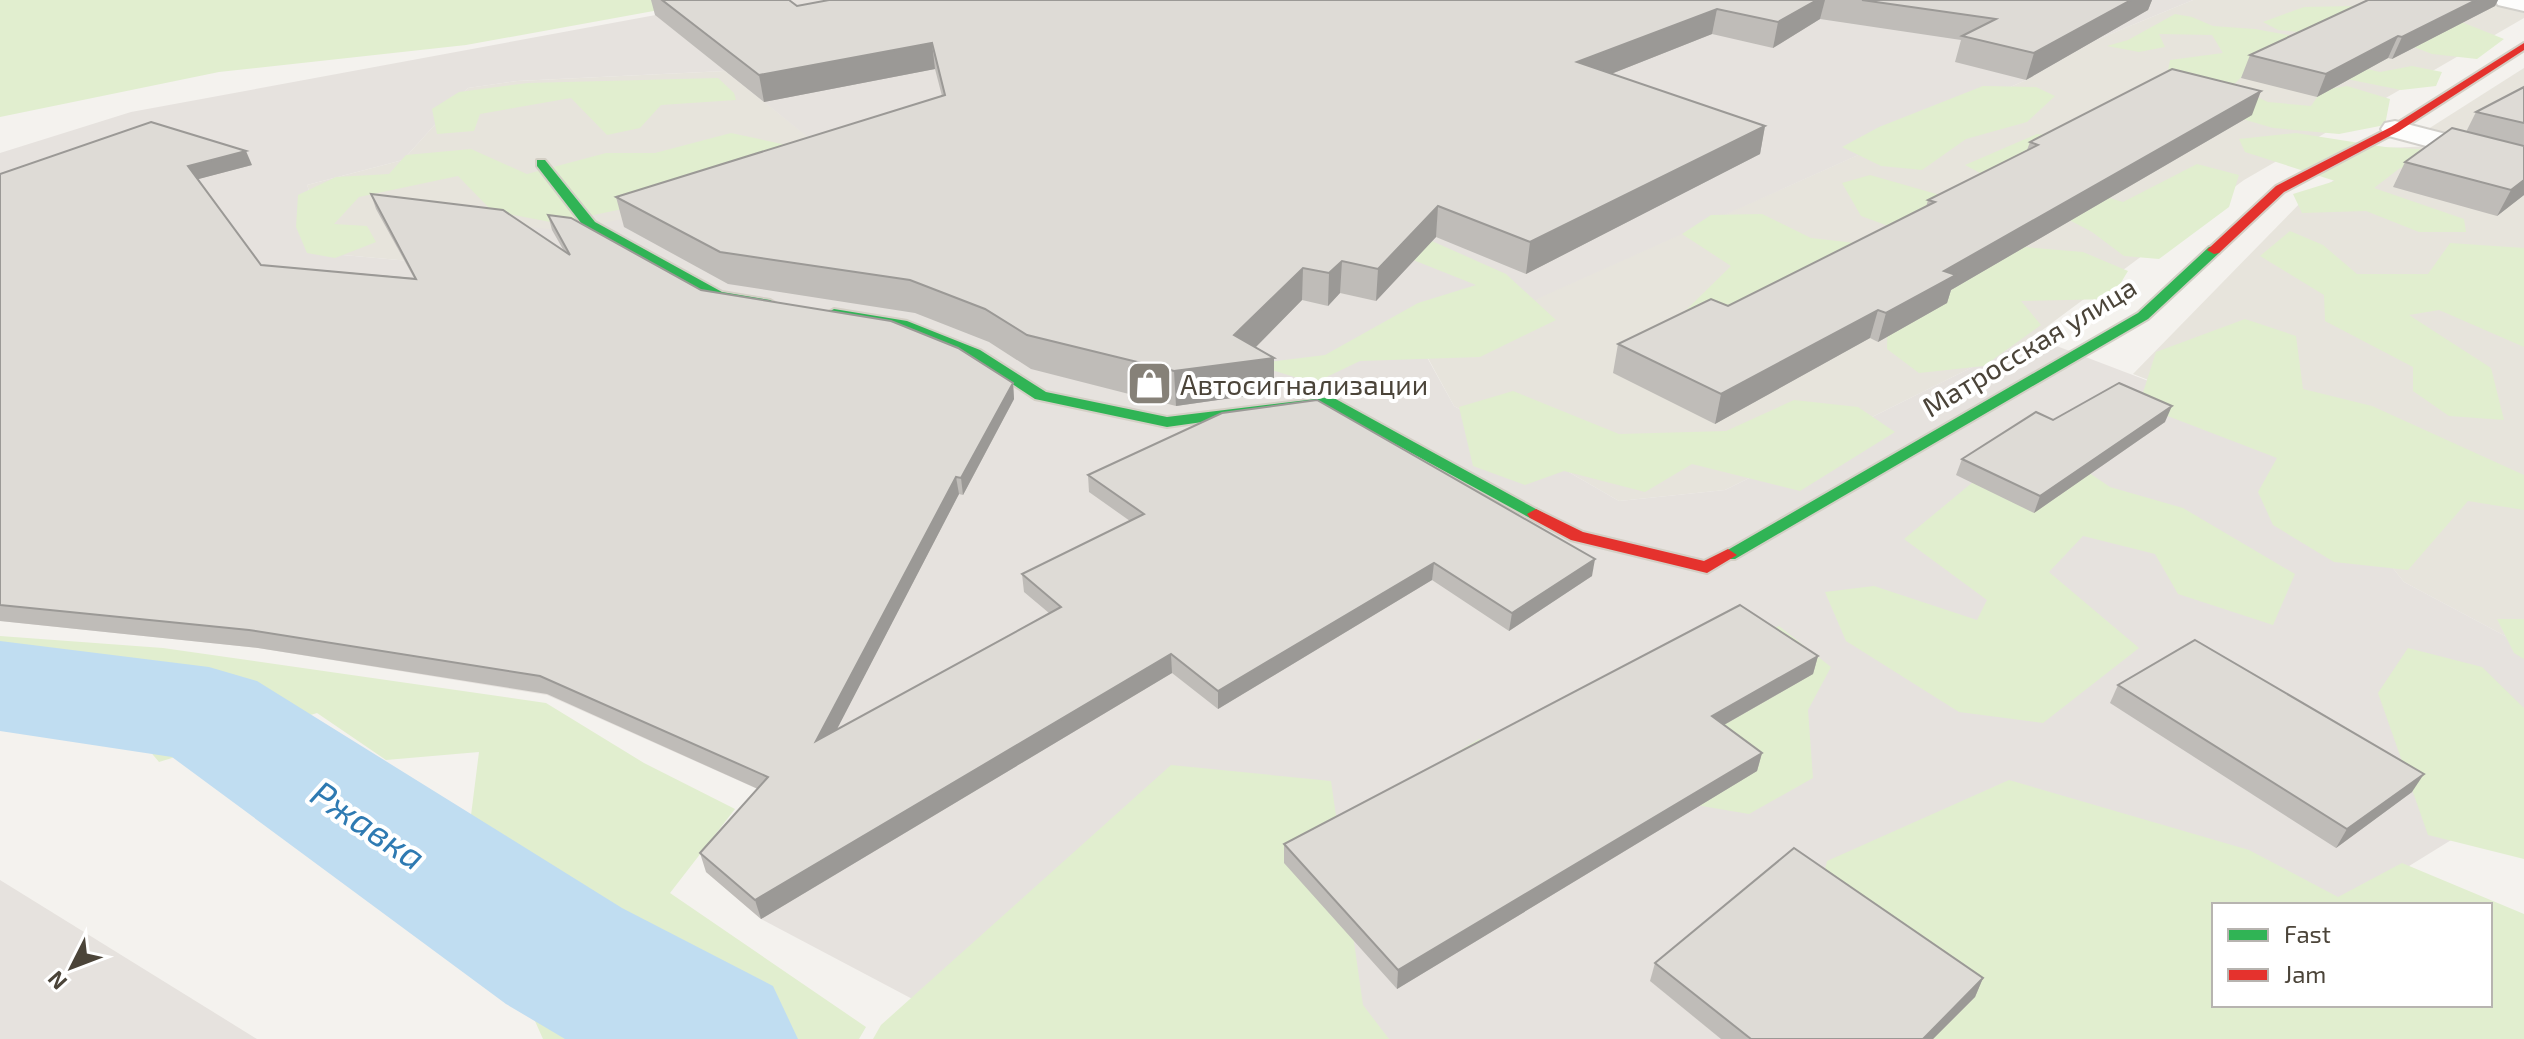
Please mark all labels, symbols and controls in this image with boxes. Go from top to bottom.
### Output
street label: Матросская улица [1916,269,2142,423]
shop icon: Автосигнализации [1125,360,1173,408]
place label: Автосигнализации [1180,367,1428,401]
water label: Ржавка [304,770,434,878]
legend [2212,903,2492,1007]
text: Fast [2284,919,2331,948]
north arrow [32,927,112,1007]
text: Jam [2284,959,2326,988]
text: N [41,966,71,996]

